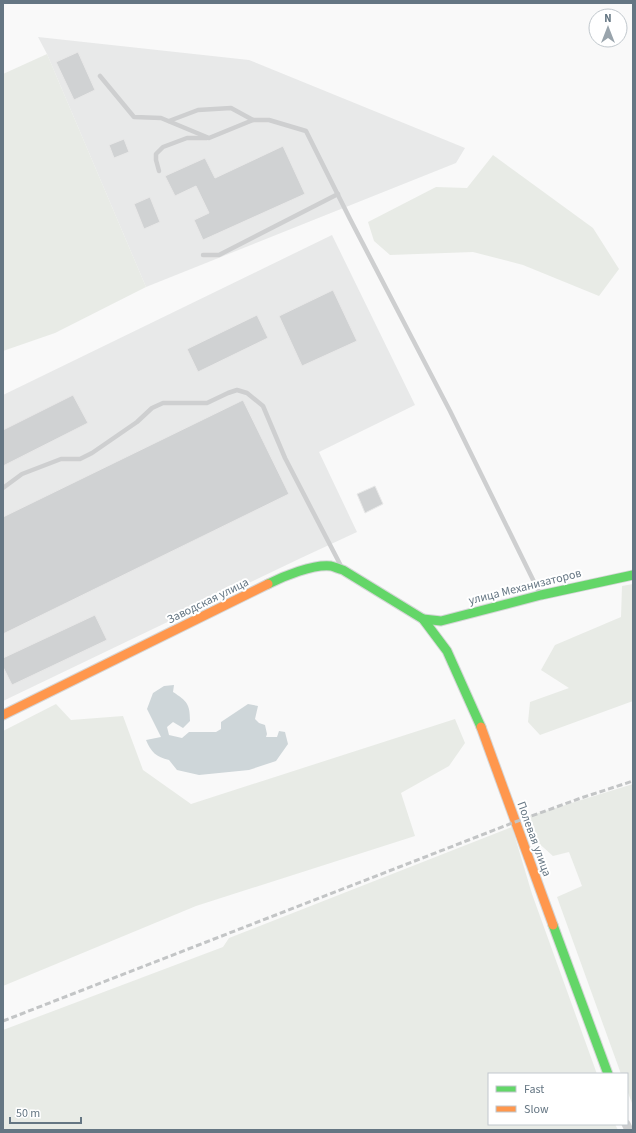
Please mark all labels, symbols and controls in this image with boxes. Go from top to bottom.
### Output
north arrow [588,8,628,48]
text: N [604,11,612,26]
street label: улица Механизаторов [467,565,583,609]
street label: Заводская улица [164,574,252,628]
street label: Полевая улица [513,799,555,879]
legend [488,1073,628,1125]
text: Fast [524,1081,544,1098]
scale bar [10,1099,81,1125]
text: Slow [524,1101,549,1118]
text: 50 m [16,1105,40,1122]

